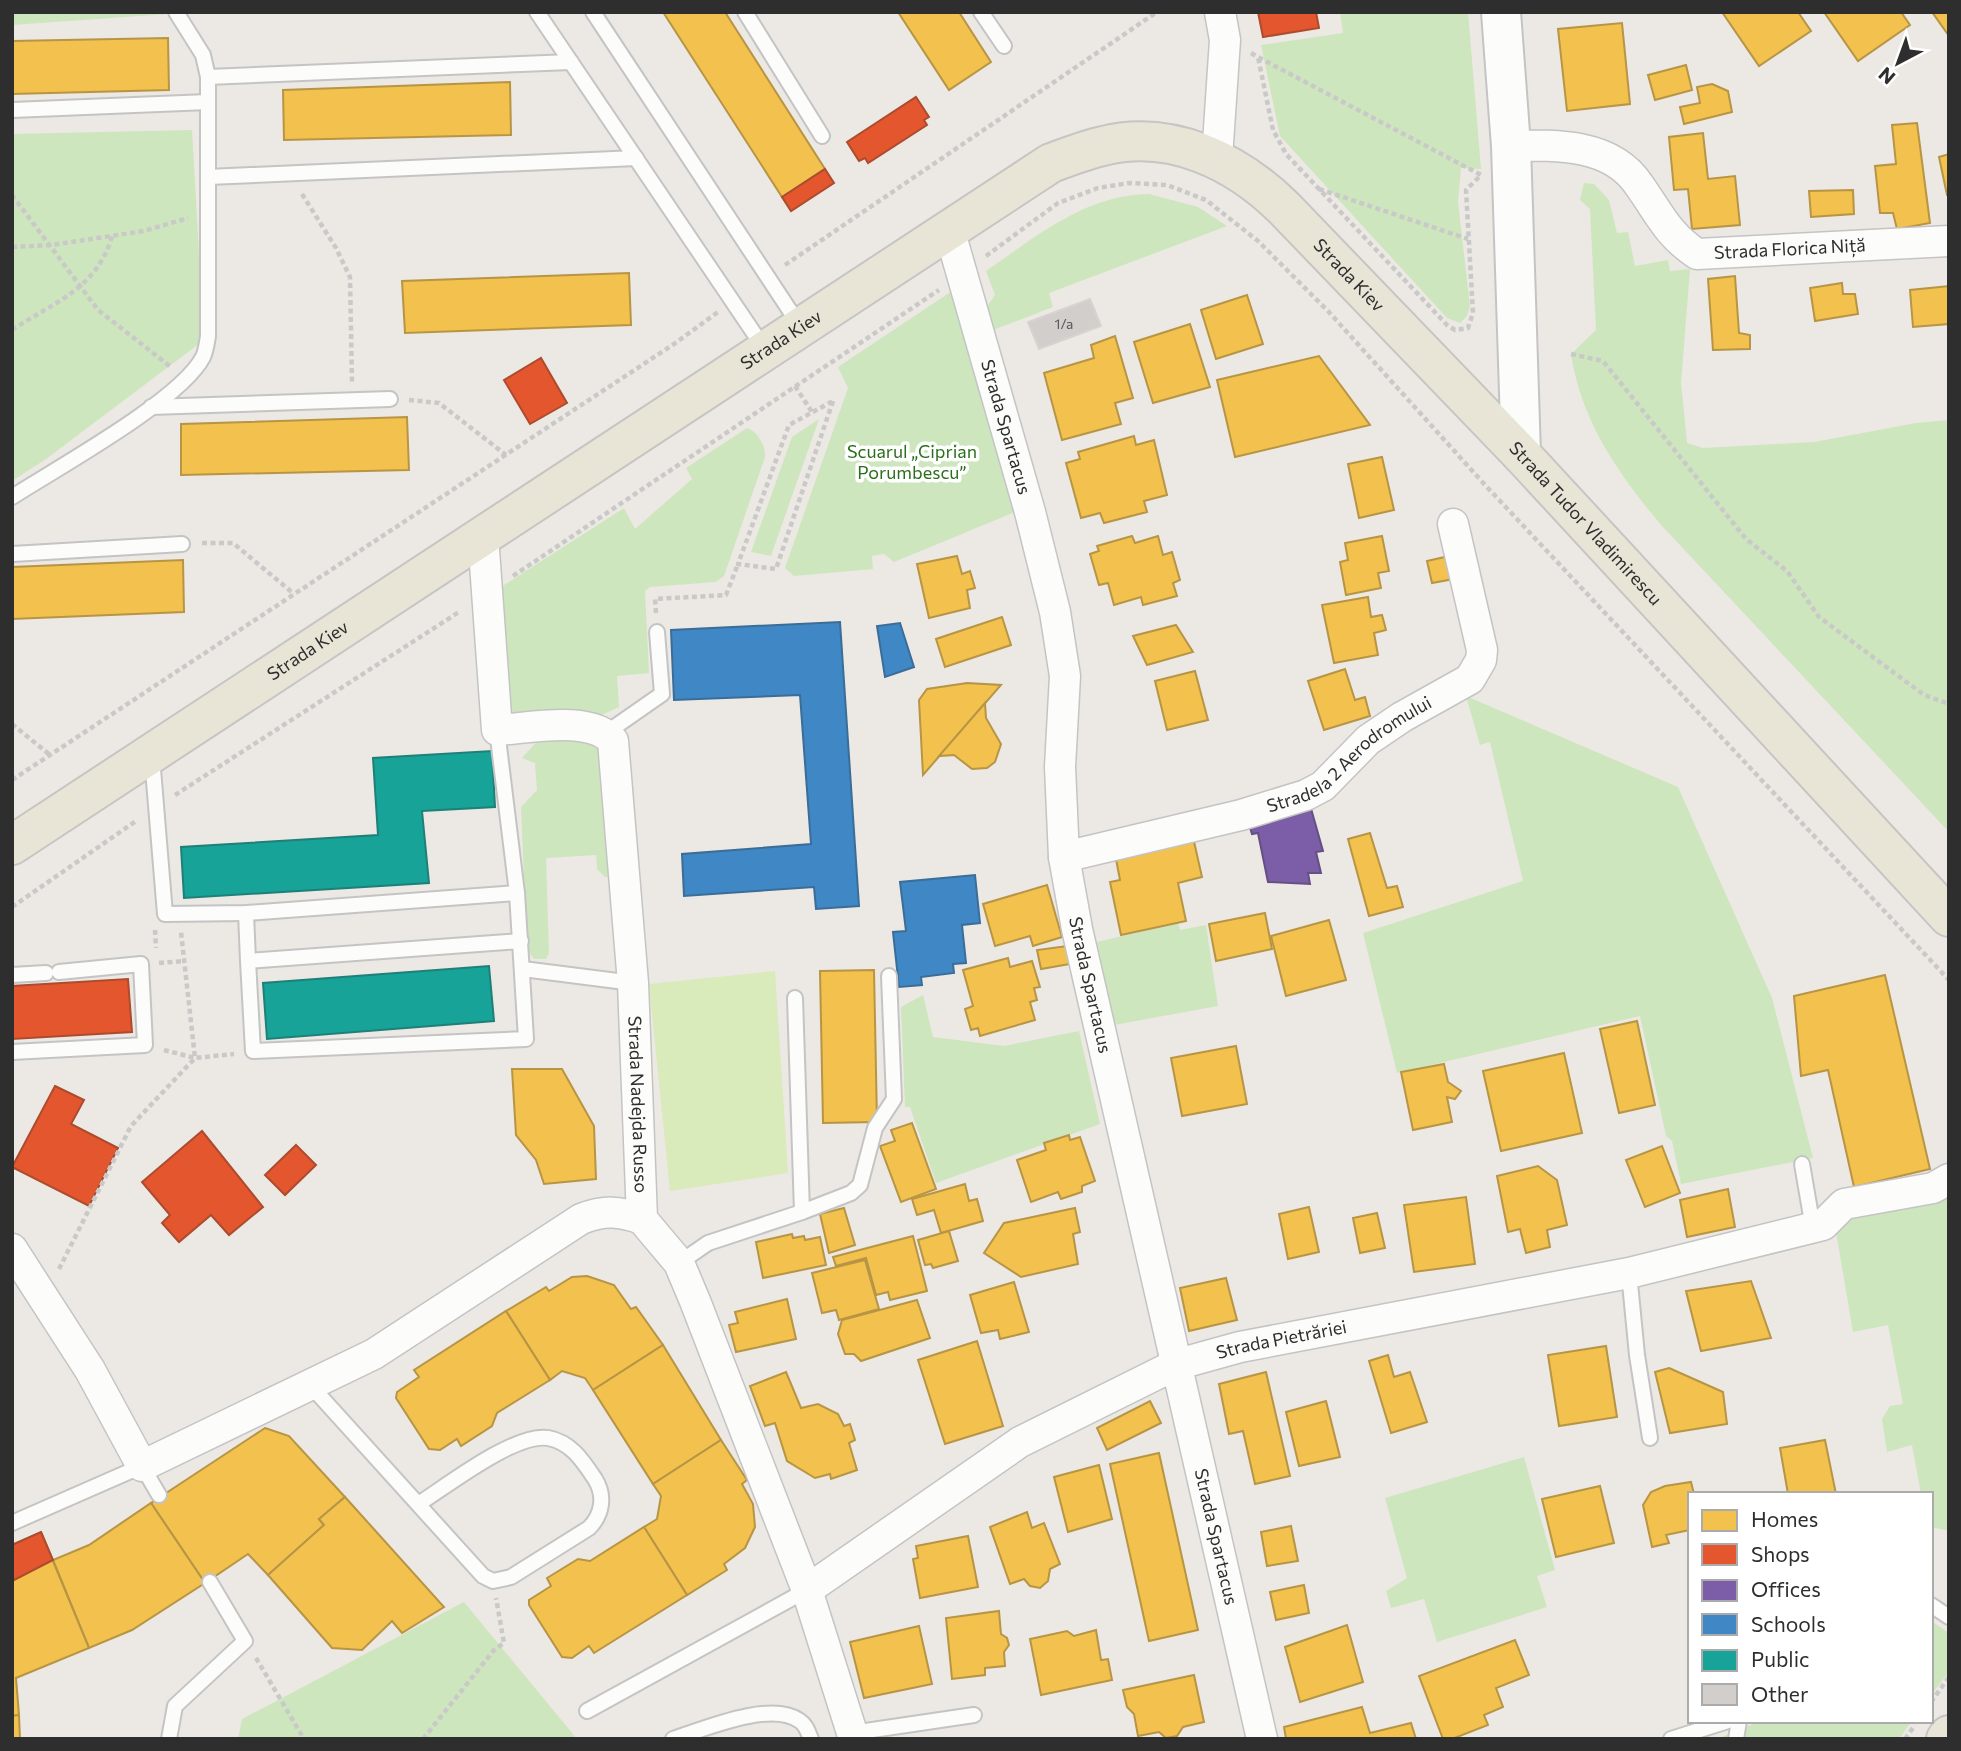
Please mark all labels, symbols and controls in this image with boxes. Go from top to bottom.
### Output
north arrow [1863,28,1933,98]
text: N [1874,63,1899,90]
street label: Strada Florica Niță [1713,233,1866,263]
street label: Strada Kiev [1309,234,1390,316]
street label: Strada Kiev [736,305,825,374]
house number: 1/a [1055,315,1073,332]
street label: Strada Spartacus [977,357,1036,497]
street label: Strada Tudor Vladimirescu [1505,437,1667,609]
park label: Scuarul „Ciprian Porumbescu” [847,440,977,483]
street label: Strada Kiev [263,615,352,685]
street label: Stradela 2 Aerodromului [1264,691,1435,816]
street label: Strada Spartacus [1065,915,1117,1055]
street label: Strada Nadejda Russo [624,1015,653,1193]
street label: Strada Pietrăriei [1214,1315,1348,1363]
street label: Strada Spartacus [1191,1466,1243,1607]
legend [1688,1492,1933,1723]
text: Homes [1751,1506,1818,1531]
text: Shops [1751,1541,1810,1566]
text: Offices [1751,1576,1821,1601]
text: Schools [1751,1611,1826,1636]
text: Public [1751,1646,1809,1671]
text: Other [1751,1681,1808,1706]

